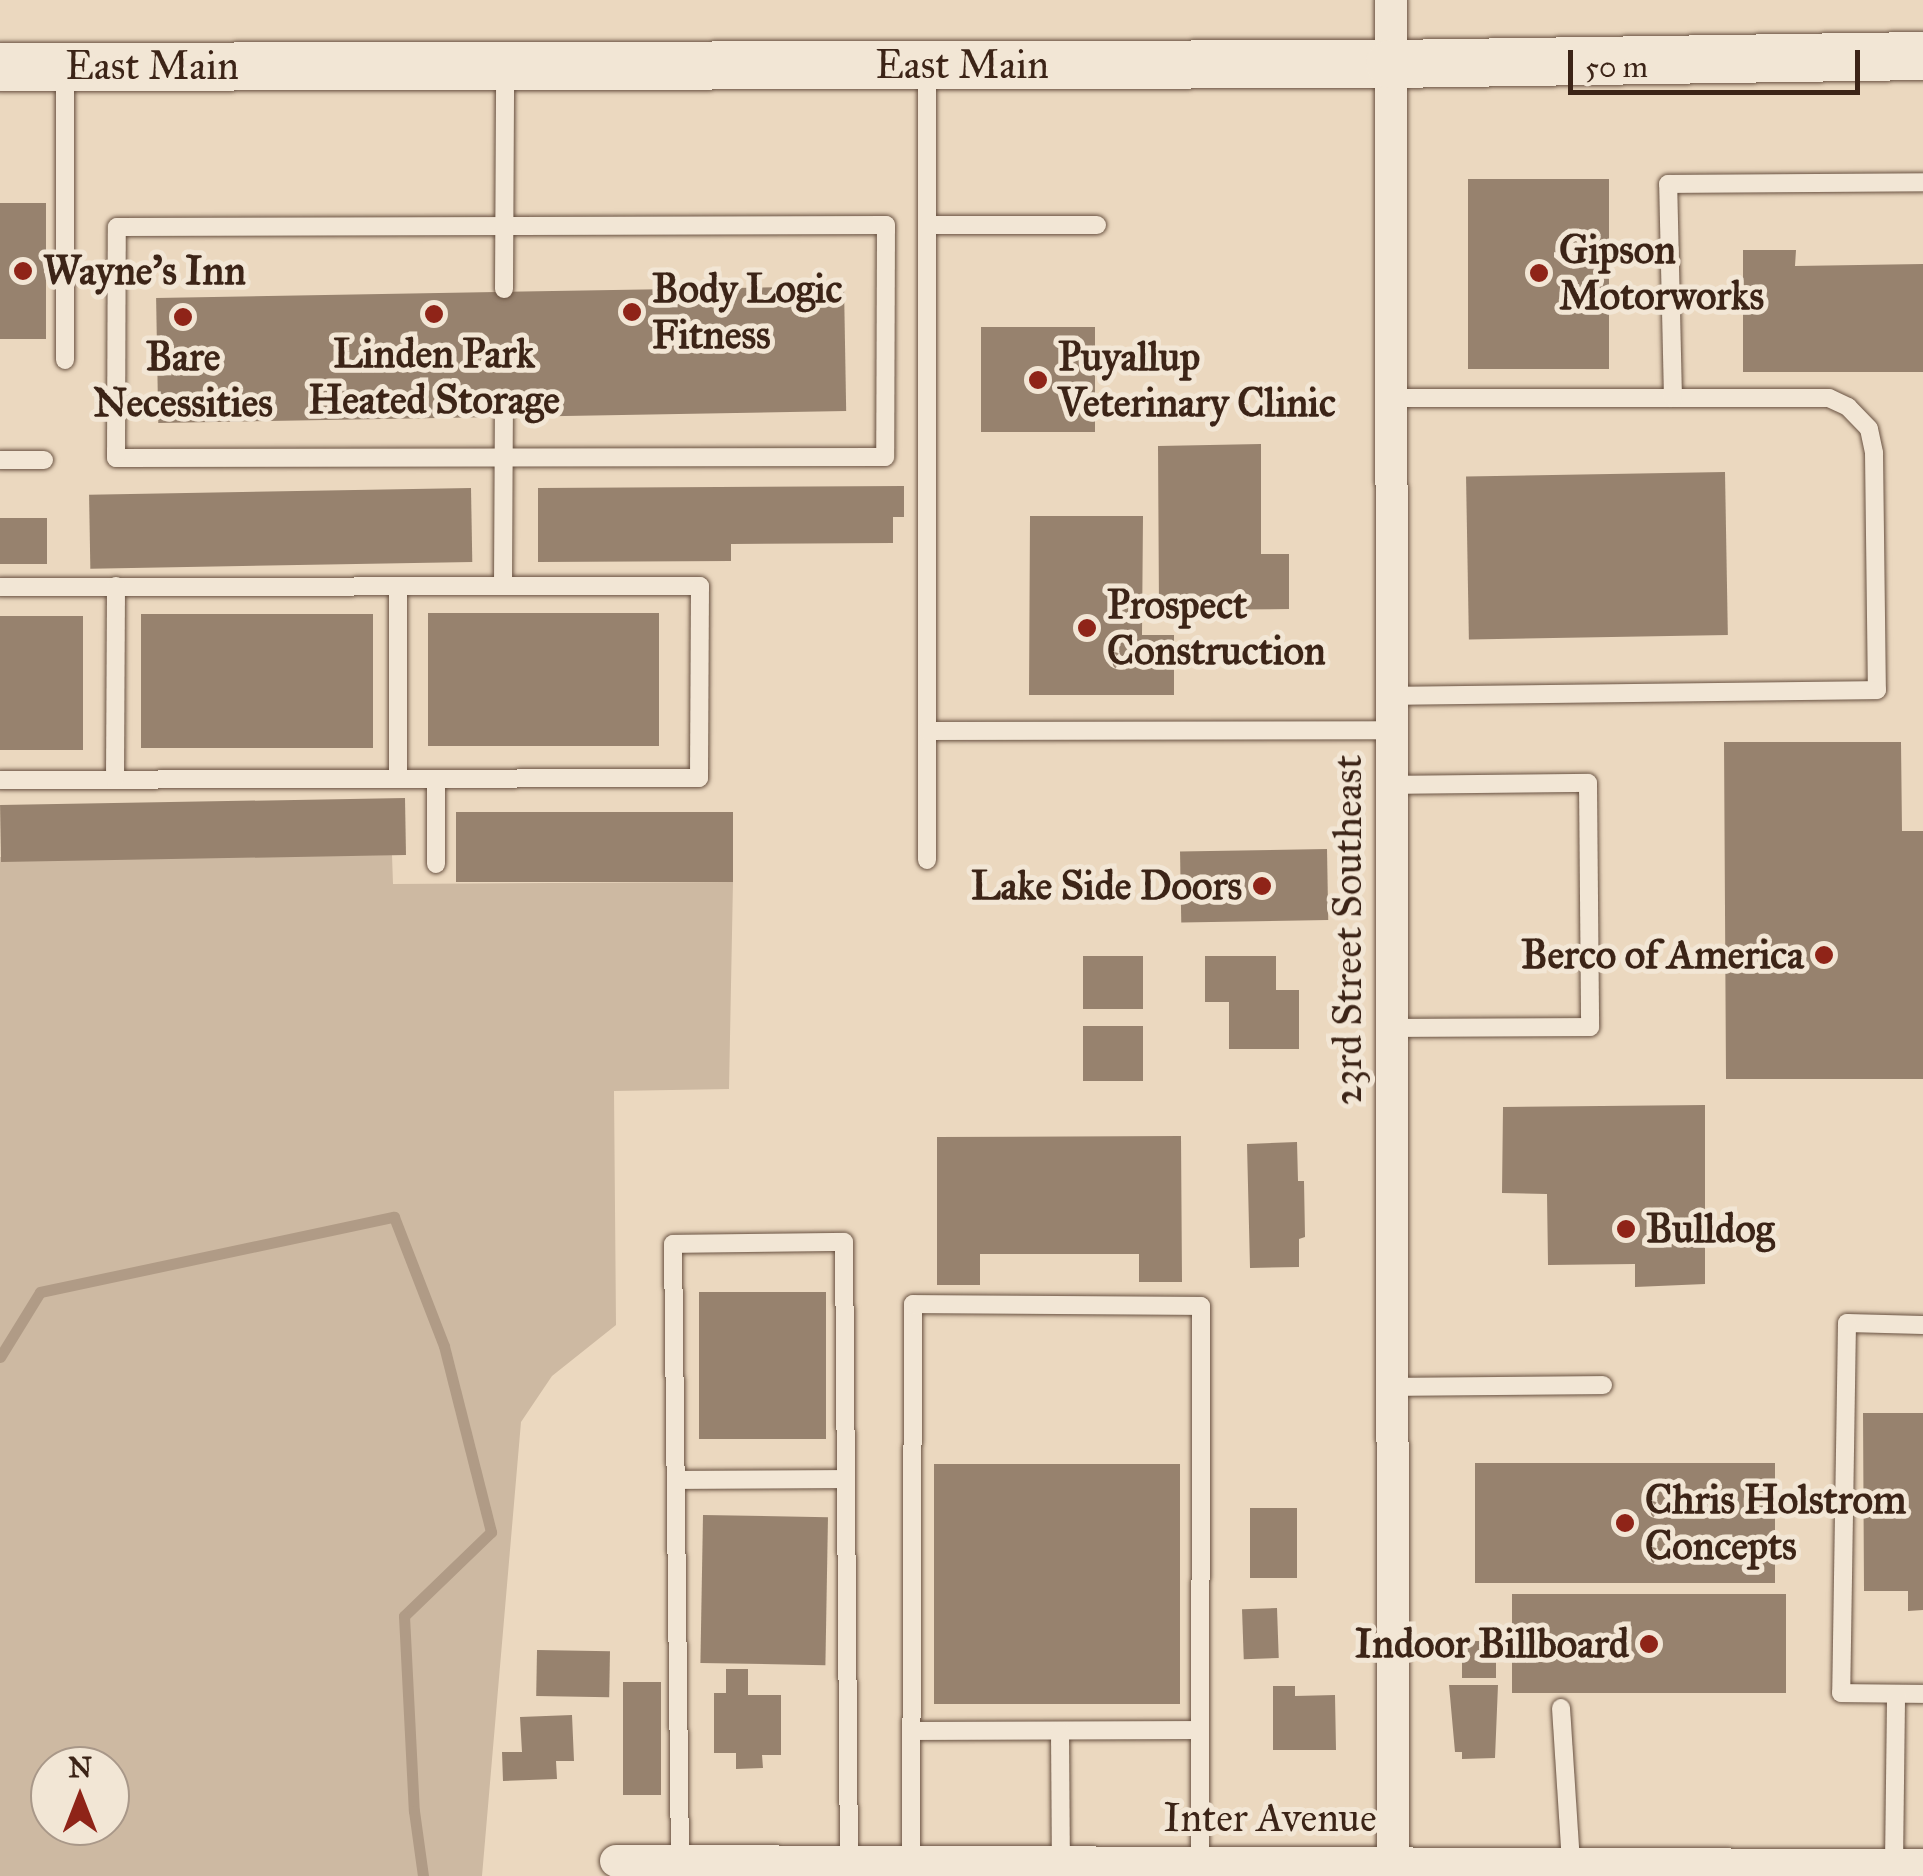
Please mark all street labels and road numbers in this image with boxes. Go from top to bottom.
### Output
street label: East Main [875,41,1049,89]
street label: East Main [65,42,239,90]
street label: 23rd Street Southeast [1324,755,1372,1105]
street label: Inter Avenue [1163,1794,1377,1842]

